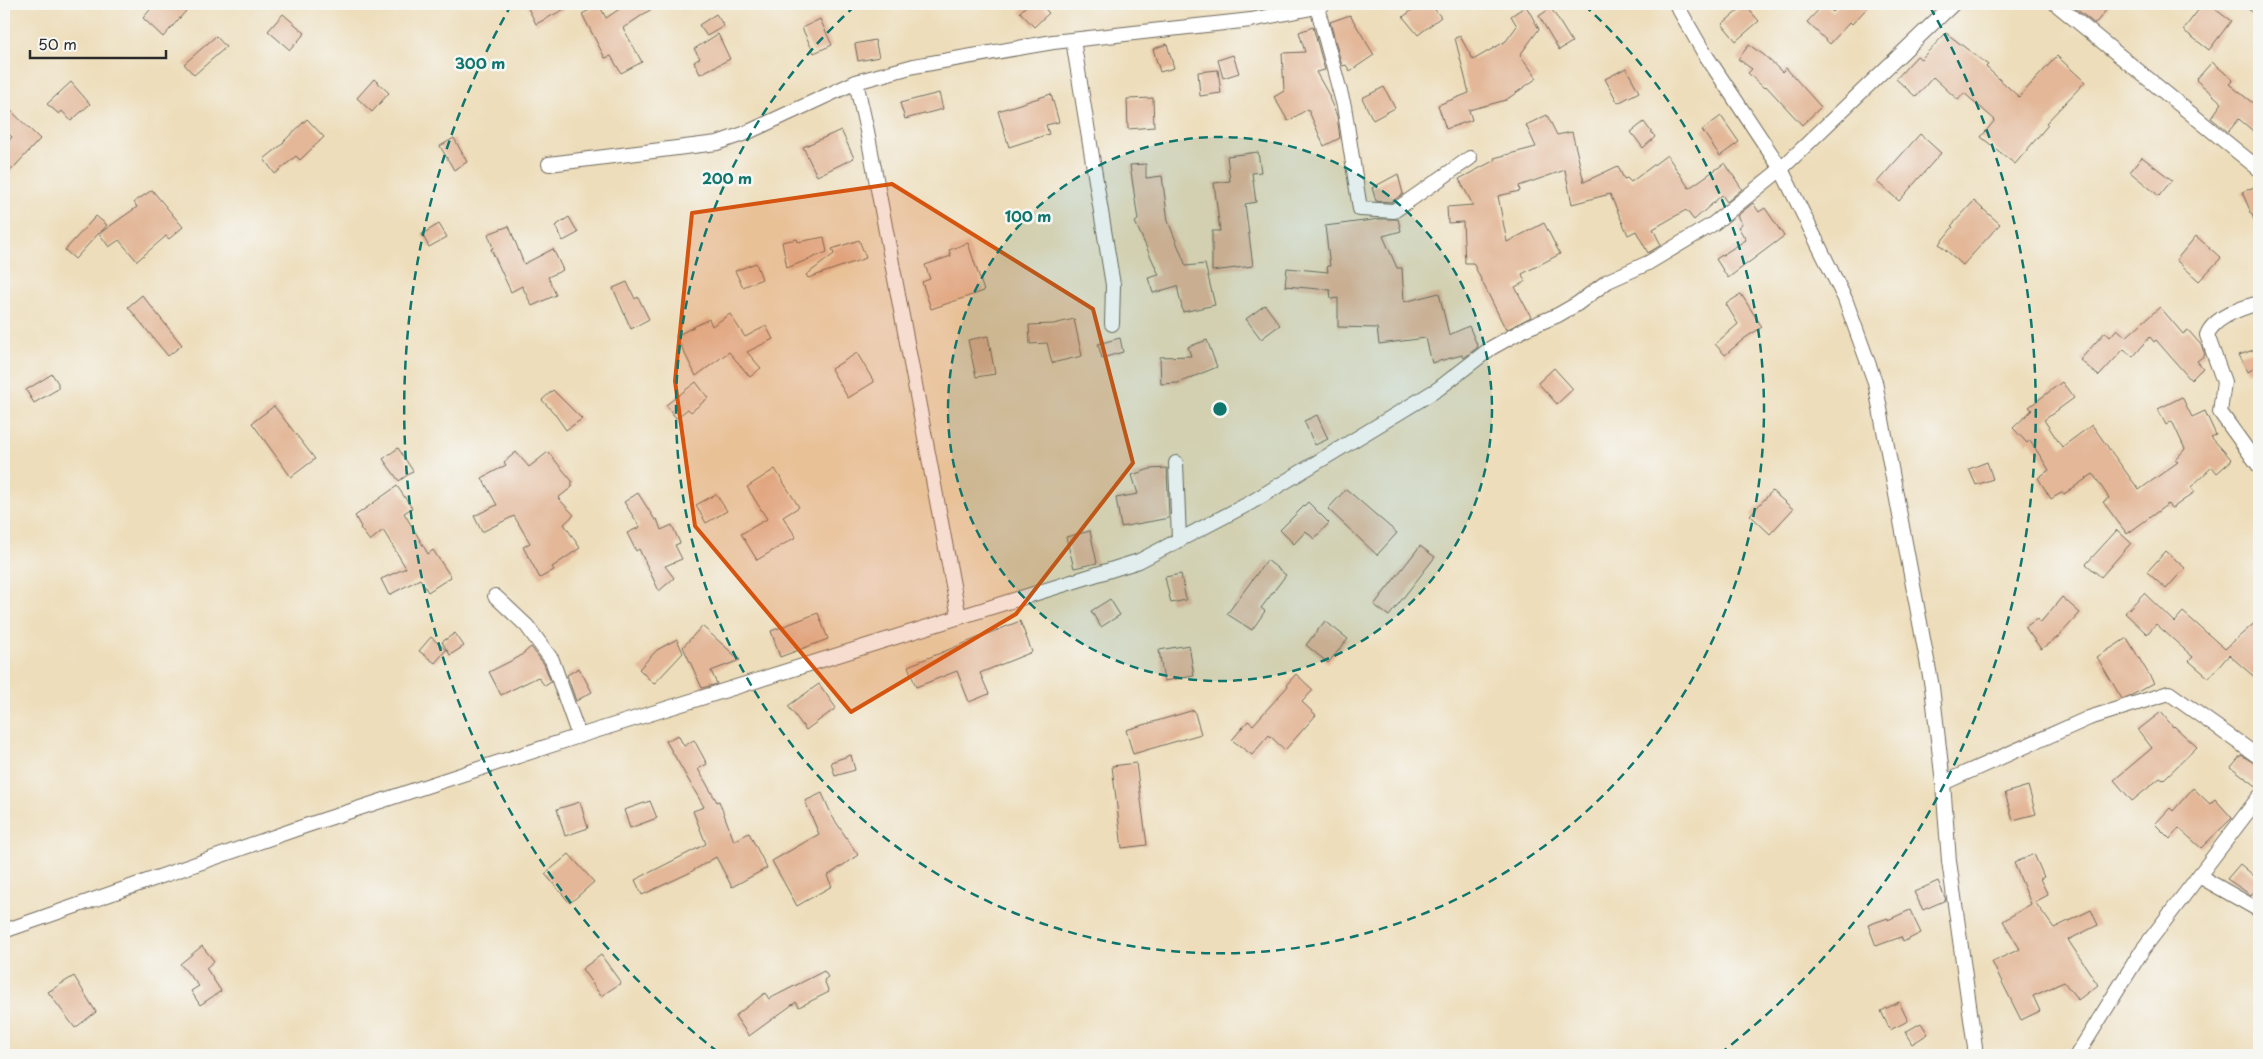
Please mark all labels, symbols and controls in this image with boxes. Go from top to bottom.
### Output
scale bar [30,28,166,60]
text: 50 m [38,32,77,55]
text: 300 m [455,51,505,74]
text: 200 m [702,166,752,189]
text: 100 m [1005,204,1051,227]
centre of rings [1211,400,1229,418]

